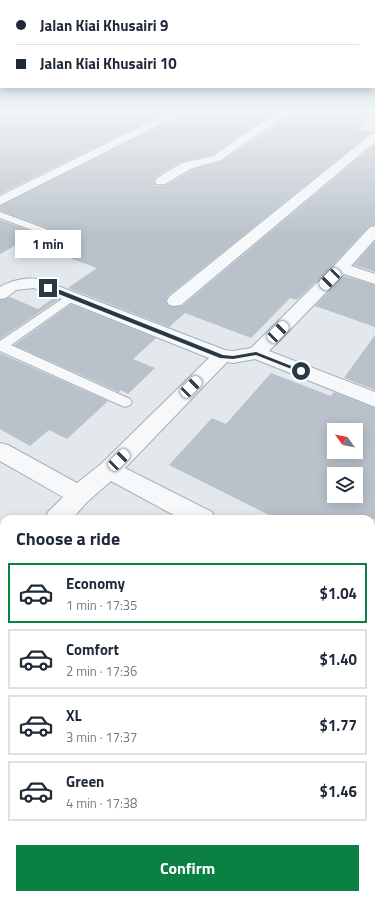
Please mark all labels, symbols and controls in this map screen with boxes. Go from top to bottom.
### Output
text: Jalan Kiai Khusairi 9 [40,14,168,37]
text: Jalan Kiai Khusairi 10 [40,52,177,75]
callout: 1 min [15,230,81,258]
text: 1 min [32,234,64,254]
car [317,266,343,292]
route end [39,279,57,297]
car [265,319,291,345]
route start [292,362,310,380]
car [178,374,204,400]
north arrow [327,423,363,459]
map controls [327,423,363,503]
car [106,447,132,473]
button: layers [327,467,363,503]
text: Choose a ride [16,525,120,552]
text: Economy [66,572,125,595]
icon: car [18,575,54,611]
text: $1.04 [320,582,357,605]
text: 1 min · 17:35 [66,595,137,615]
text: Comfort [66,638,119,661]
icon: car [18,641,54,677]
text: $1.40 [320,648,357,671]
text: 2 min · 17:36 [66,661,137,681]
text: XL [66,704,82,727]
icon: car [18,707,54,743]
text: $1.77 [320,714,357,737]
text: 3 min · 17:37 [66,727,137,747]
text: Green [66,770,104,793]
icon: car [18,773,54,809]
text: $1.46 [320,780,357,803]
text: 4 min · 17:38 [66,793,137,813]
button: Confirm [16,845,359,891]

